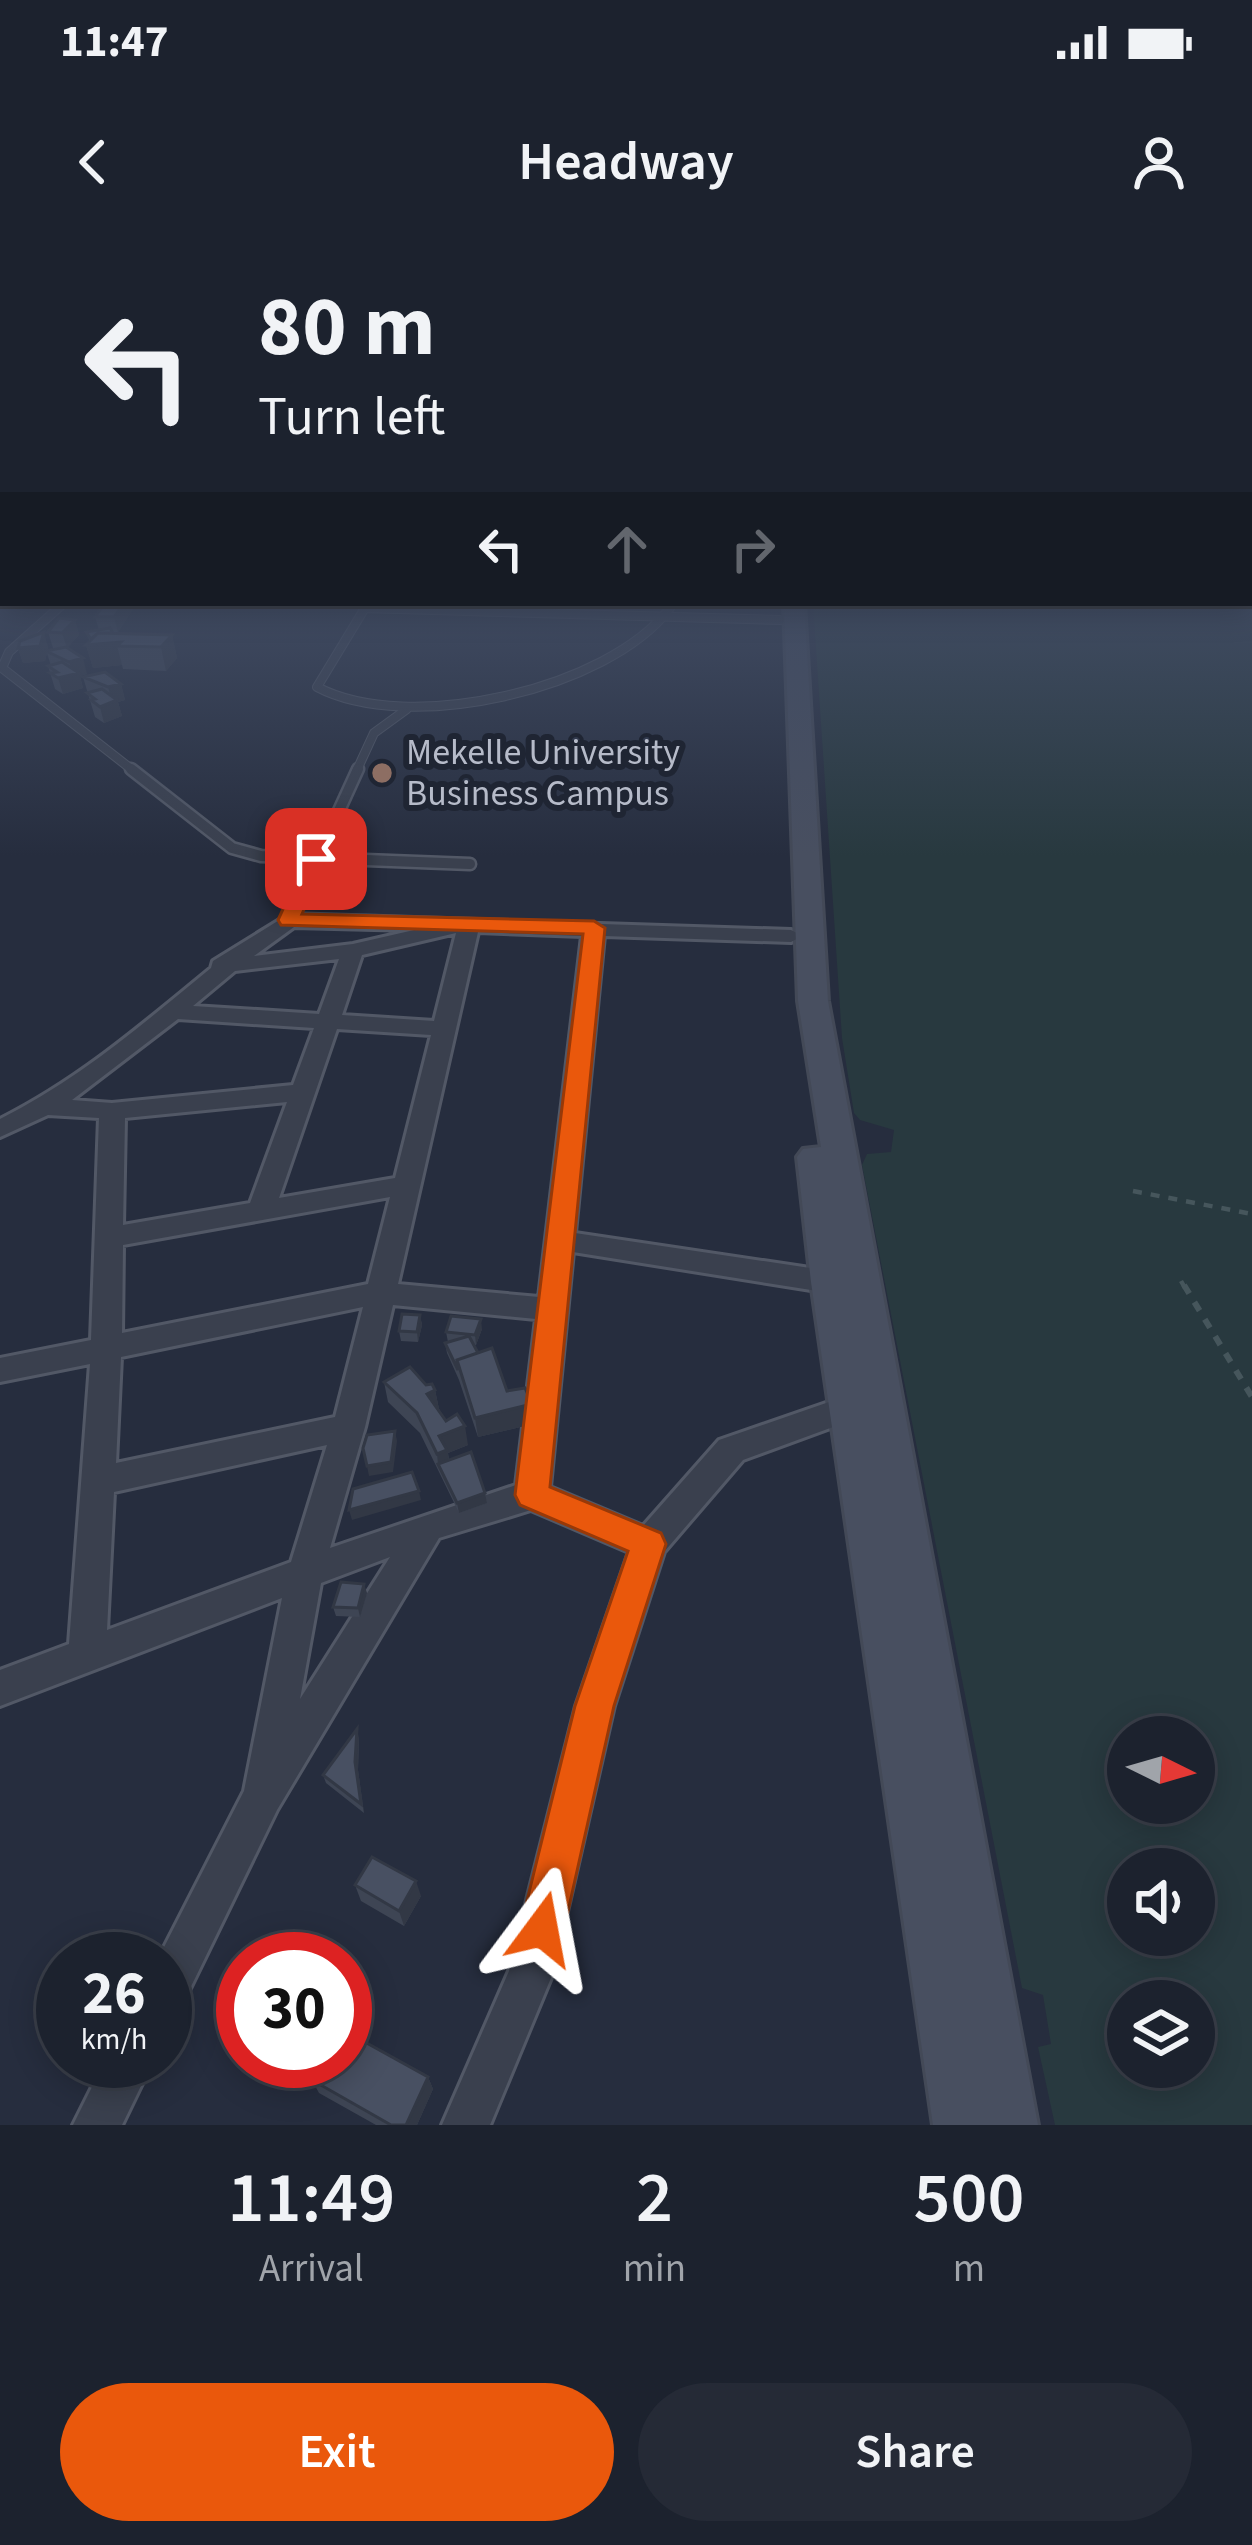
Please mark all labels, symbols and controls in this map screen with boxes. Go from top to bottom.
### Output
text: 11:47 [60,10,169,74]
text: Headway [518,124,734,201]
icon: back [60,129,126,195]
icon: person [1126,129,1192,195]
text: 80 m [258,268,436,388]
icon: left [60,288,216,444]
text: Turn left [258,379,445,456]
icon: left [468,516,534,582]
icon: ahead [594,516,660,582]
icon: right [720,516,786,582]
place label: Mekelle University Business Campus [406,727,680,819]
marker: Mekelle University Business Campus [369,760,395,786]
pin [265,808,367,910]
icon: arrive [283,826,349,892]
north arrow [1107,1716,1215,1824]
map controls [1107,1716,1215,2088]
button: sound [1107,1848,1215,1956]
position arrow [479,1866,605,1992]
speed limit sign: 30 [216,1932,372,2088]
text: 26 [82,1952,146,2037]
button: layers [1107,1980,1215,2088]
text: km/h [81,2018,147,2061]
text: 11:49 [228,2147,395,2250]
text: 2 [636,2147,673,2250]
text: 500 [914,2147,1024,2250]
text: Arrival [259,2241,364,2297]
text: min [623,2241,686,2297]
text: m [953,2241,985,2297]
button: Exit [60,2383,614,2521]
button: Share [638,2383,1192,2521]

